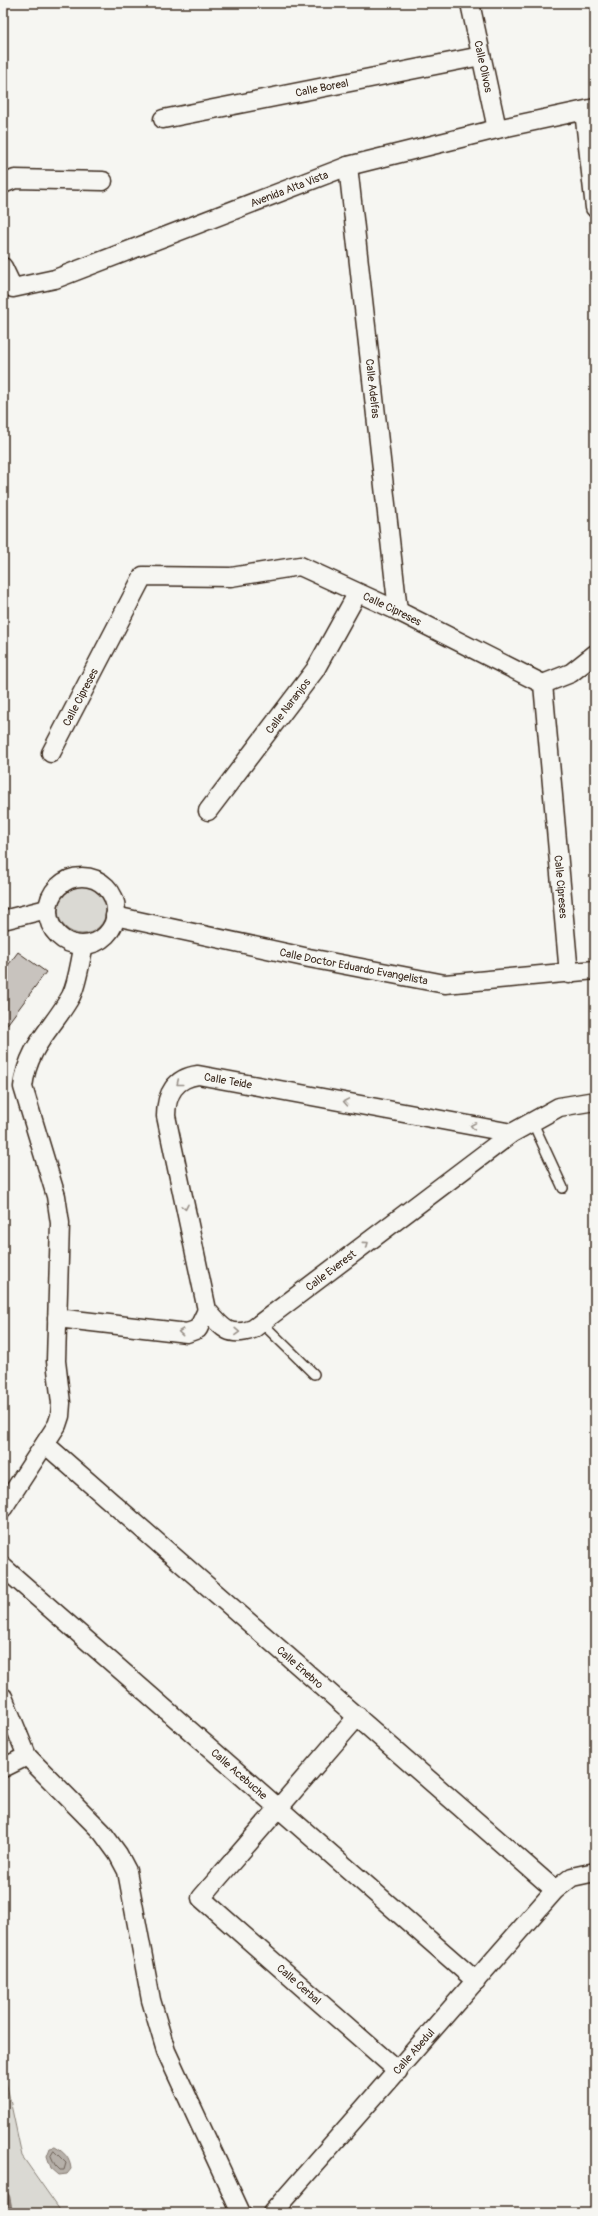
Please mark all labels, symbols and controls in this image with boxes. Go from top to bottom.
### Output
street label: Calle Olivos [472,39,496,94]
street label: Calle Boreal [294,76,350,99]
street label: Avenida Alta Vista [248,168,330,210]
street label: Calle Adelfas [363,358,383,419]
street label: Calle Cipreses [361,589,424,628]
street label: Calle Cipreses [60,666,100,728]
street label: Calle Naranjos [263,676,313,736]
street label: Calle Cipreses [552,854,570,919]
street label: Calle Doctor Eduardo Evangelista [278,945,429,987]
street label: Calle Teide [203,1070,254,1092]
one-way arrow [176,1079,183,1086]
one-way arrow [342,1099,349,1107]
one-way arrow [470,1122,477,1131]
one-way arrow [181,1203,189,1210]
one-way arrow [362,1242,369,1249]
street label: Calle Everest [303,1247,359,1293]
one-way arrow [178,1327,184,1336]
one-way arrow [234,1328,240,1336]
street label: Calle Enebro [274,1643,326,1691]
street label: Calle Acebuche [209,1746,270,1802]
street label: Calle Cerbal [274,1961,324,2007]
street label: Calle Abedul [390,2026,437,2077]

